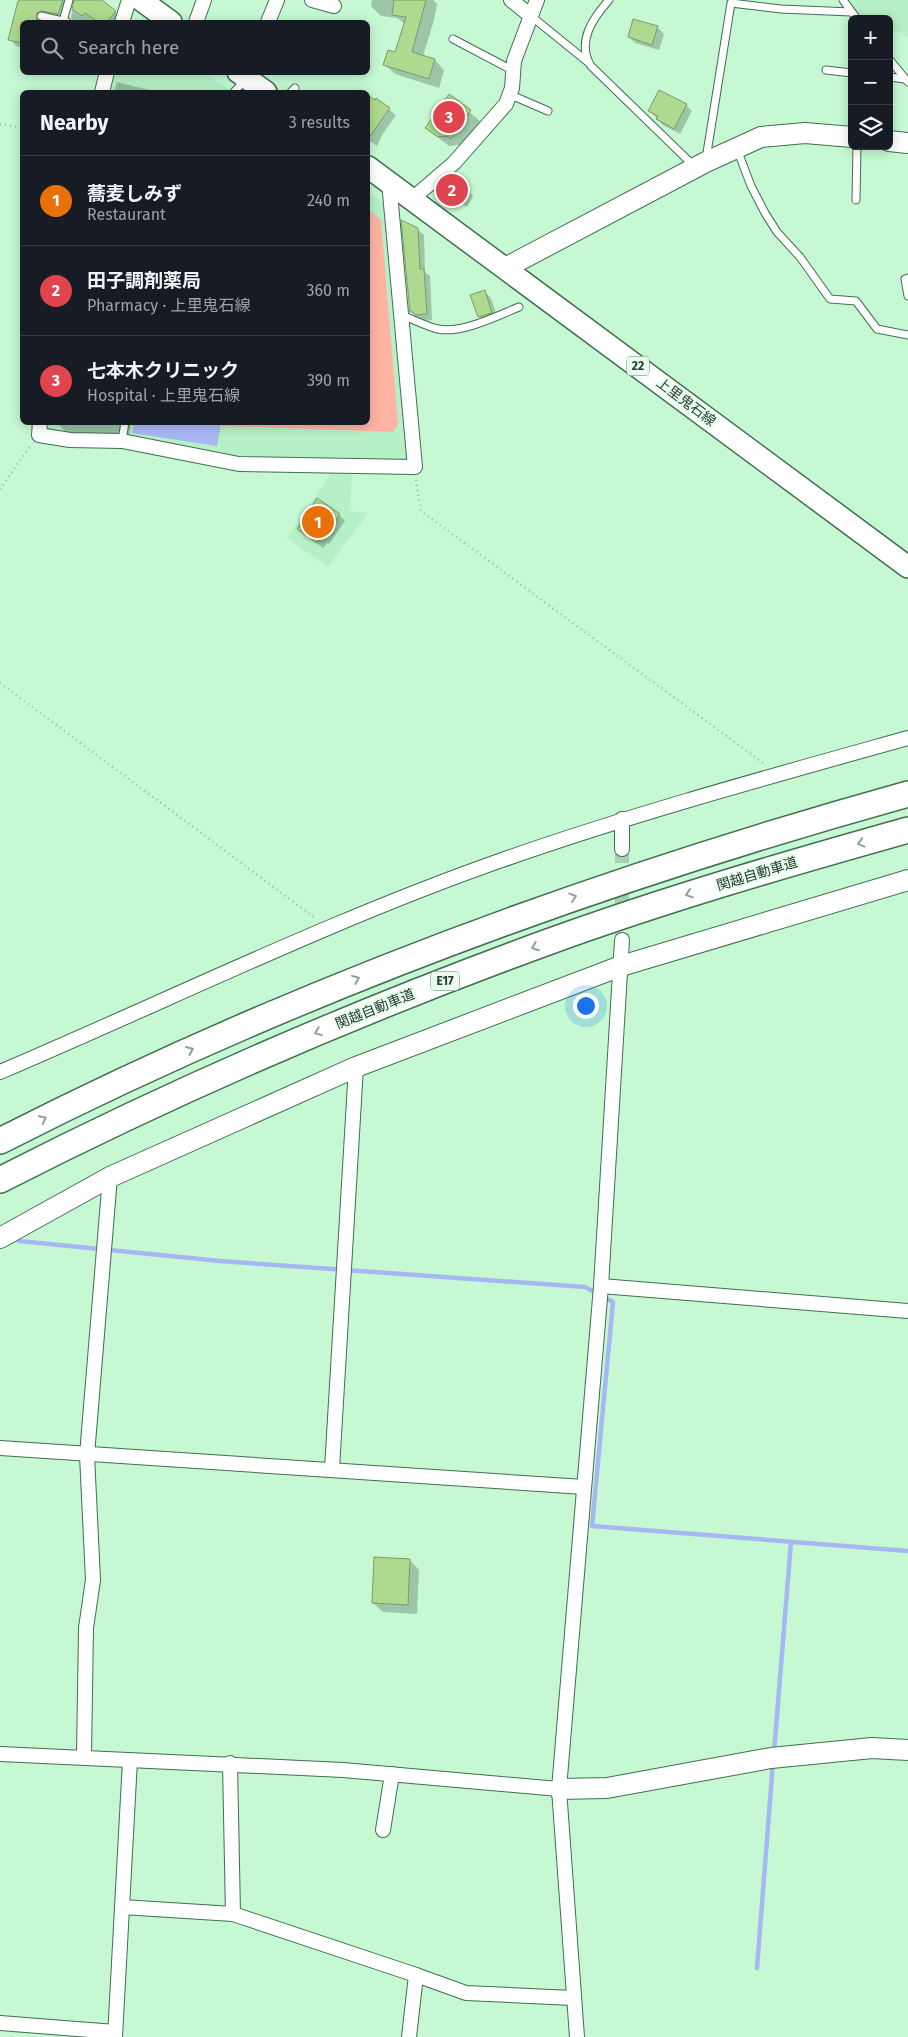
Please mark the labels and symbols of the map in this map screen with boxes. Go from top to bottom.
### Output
pin: 3 [433,98,465,136]
pin: 2 [436,171,468,209]
road number: 22 [627,356,649,376]
street label: 上里鬼石線 [653,374,719,430]
pin: 1 [302,503,334,541]
one-way arrow [857,837,866,847]
street label: 関越自動車道 [714,854,800,894]
one-way arrow [685,889,693,899]
one-way arrow [569,893,577,903]
one-way arrow [531,941,540,951]
road number: E17 [431,971,459,990]
one-way arrow [351,975,360,986]
street label: 関越自動車道 [333,985,417,1033]
your location [573,993,599,1019]
one-way arrow [314,1025,323,1036]
one-way arrow [185,1045,194,1056]
one-way arrow [38,1115,47,1125]

